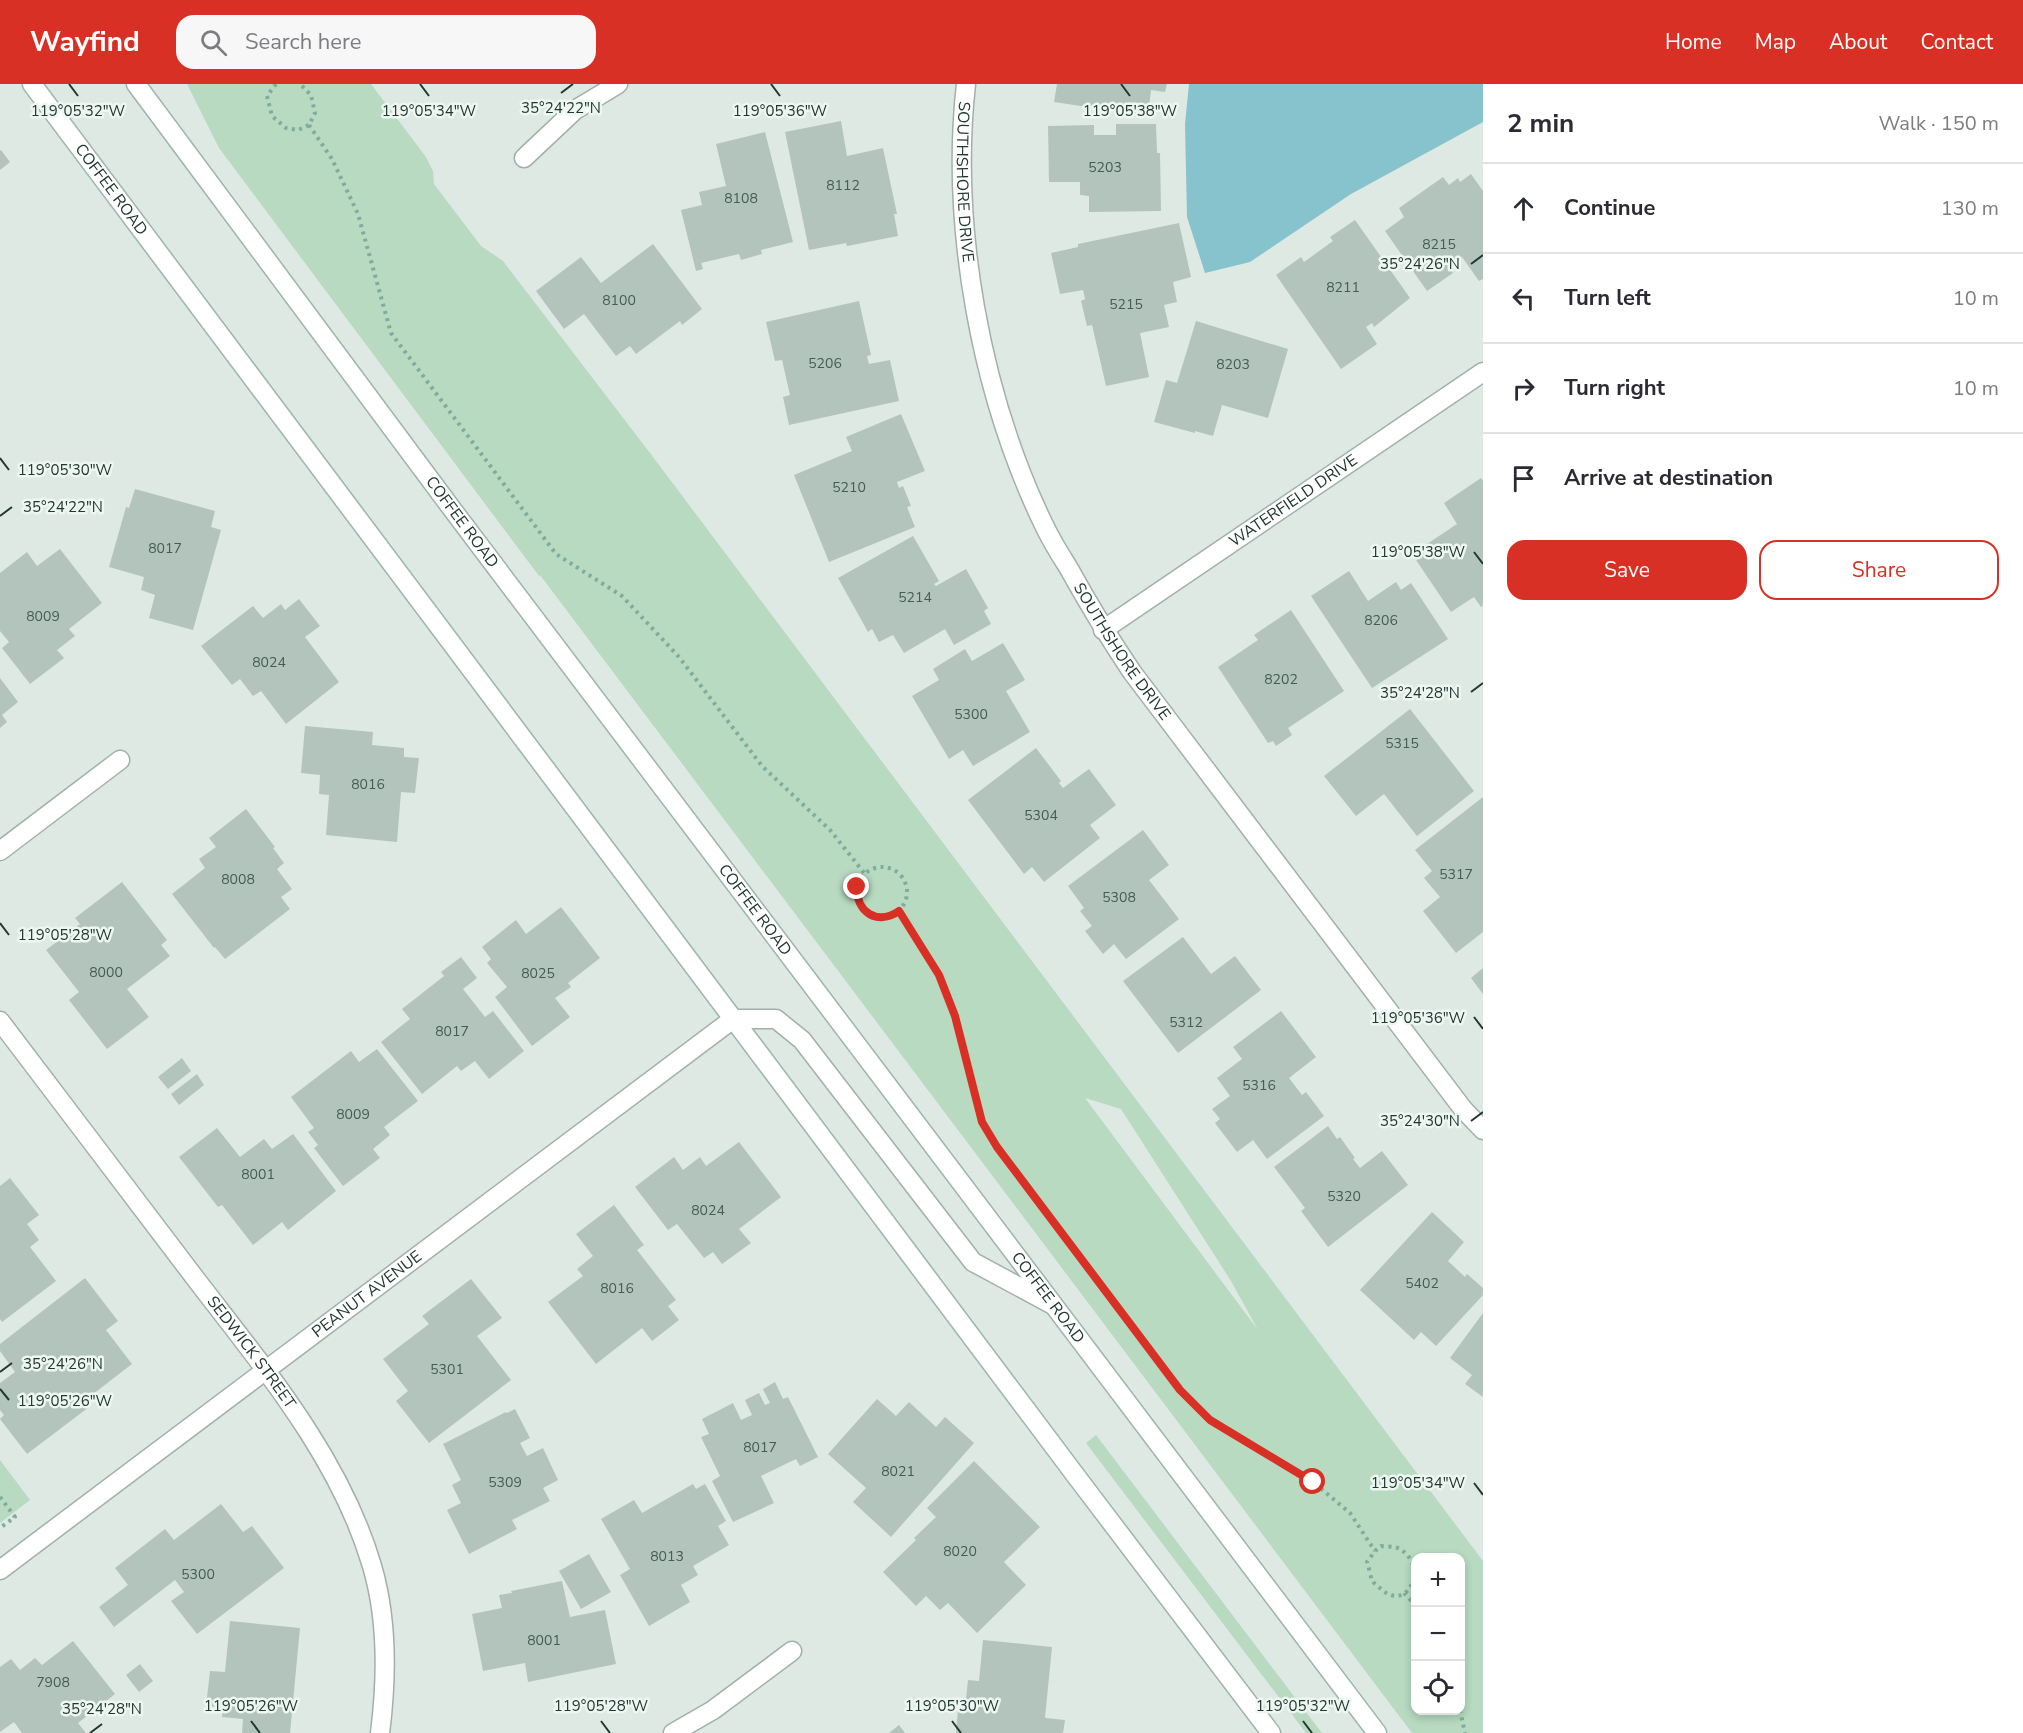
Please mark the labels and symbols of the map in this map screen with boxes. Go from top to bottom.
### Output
text: 35°24'22"N [521,98,601,118]
street label: SOUTHSHORE DRIVE [951,100,979,263]
text: 119°05'32"W [31,101,126,121]
text: 119°05'34"W [382,101,477,121]
text: 119°05'36"W [733,101,828,121]
text: 119°05'38"W [1083,101,1178,121]
street label: COFFEE ROAD [70,139,153,240]
house number: 5203 [1088,158,1122,177]
house number: 8112 [826,176,860,195]
house number: 8108 [724,189,758,208]
house number: 8215 [1422,235,1456,254]
text: 35°24'26"N [1380,254,1460,274]
house number: 8211 [1326,278,1360,297]
house number: 8100 [602,291,636,310]
house number: 5215 [1109,295,1143,314]
house number: 5206 [808,354,842,373]
house number: 8203 [1216,355,1250,374]
street label: WATERFIELD DRIVE [1225,449,1362,552]
text: 119°05'30"W [18,460,113,480]
street label: COFFEE ROAD [420,472,504,572]
house number: 5210 [832,478,866,497]
text: 35°24'22"N [23,497,103,517]
house number: 8017 [148,539,182,558]
text: 119°05'38"W [1371,542,1466,562]
street label: SOUTHSHORE DRIVE [1068,579,1176,725]
house number: 5214 [898,588,932,607]
house number: 8009 [26,607,60,626]
house number: 8206 [1364,611,1398,630]
house number: 8024 [252,653,286,672]
house number: 8202 [1264,670,1298,689]
text: 35°24'28"N [1380,683,1460,703]
house number: 5300 [954,705,988,724]
house number: 5315 [1385,734,1419,753]
house number: 8016 [351,775,385,794]
house number: 5304 [1024,806,1058,825]
street label: COFFEE ROAD [713,860,797,960]
house number: 5317 [1439,865,1473,884]
house number: 8008 [221,870,255,889]
route end [843,873,869,899]
house number: 5308 [1102,888,1136,907]
text: 119°05'28"W [18,925,113,945]
house number: 8000 [89,963,123,982]
house number: 8025 [521,964,555,983]
text: 119°05'36"W [1371,1008,1466,1028]
house number: 5312 [1169,1013,1203,1032]
house number: 8017 [435,1022,469,1041]
house number: 5316 [1242,1076,1276,1095]
house number: 8009 [336,1105,370,1124]
text: 35°24'30"N [1380,1111,1460,1131]
house number: 8001 [241,1165,275,1184]
house number: 5320 [1327,1187,1361,1206]
house number: 8024 [691,1201,725,1220]
street label: PEANUT AVENUE [307,1246,426,1343]
street label: COFFEE ROAD [1006,1247,1090,1348]
house number: 5402 [1405,1274,1439,1293]
house number: 8016 [600,1279,634,1298]
street label: SEDWICK STREET [202,1291,301,1413]
text: 35°24'26"N [23,1354,103,1374]
house number: 5301 [430,1360,464,1379]
text: 119°05'26"W [18,1391,113,1411]
house number: 8017 [743,1438,777,1457]
house number: 8021 [881,1462,915,1481]
route start [1299,1468,1325,1494]
house number: 5309 [488,1473,522,1492]
text: 119°05'34"W [1371,1473,1466,1493]
house number: 8020 [943,1542,977,1561]
house number: 8013 [650,1547,684,1566]
house number: 5300 [181,1565,215,1584]
house number: 8001 [527,1631,561,1650]
house number: 7908 [36,1673,70,1692]
text: 119°05'26"W [204,1696,299,1716]
text: 119°05'28"W [554,1696,649,1716]
text: 119°05'30"W [905,1696,1000,1716]
text: 119°05'32"W [1256,1696,1351,1716]
text: 35°24'28"N [62,1699,142,1719]

